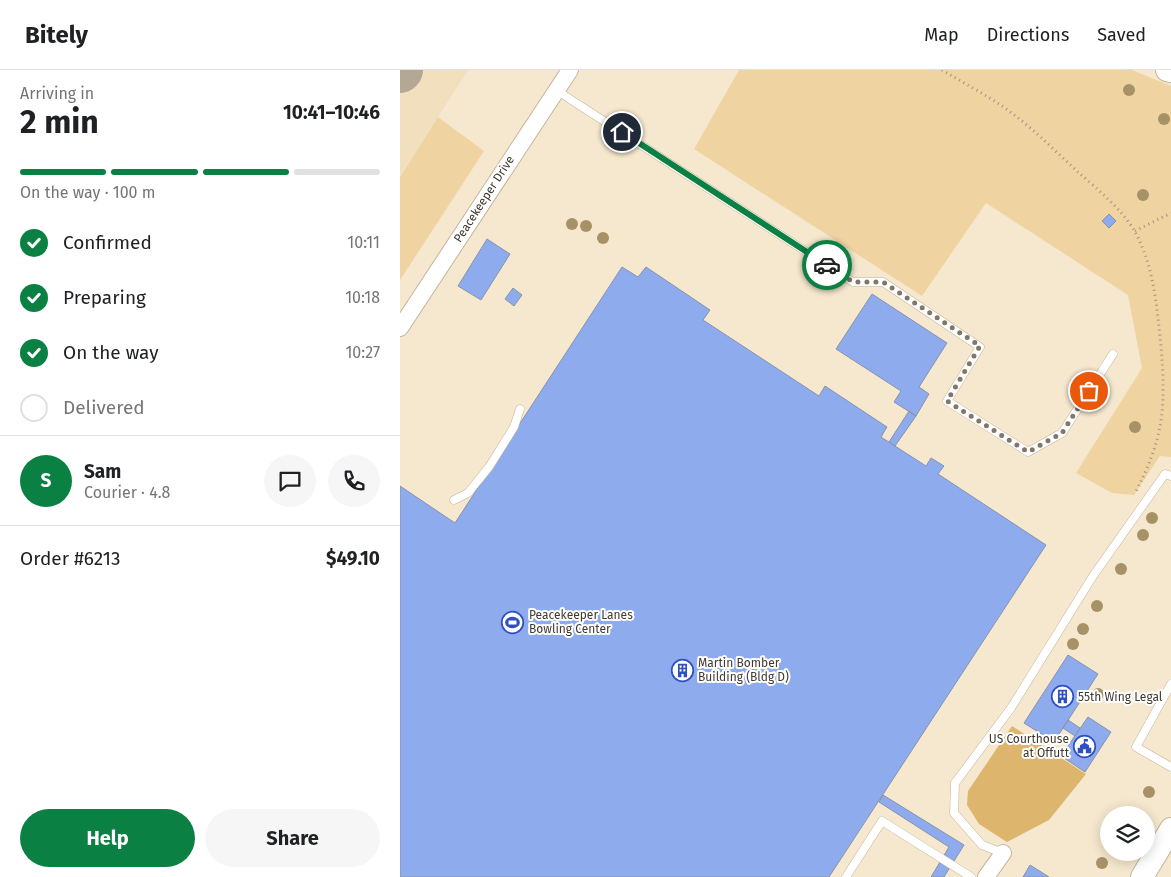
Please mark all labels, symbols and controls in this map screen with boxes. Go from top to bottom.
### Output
text: Bitely [25,21,88,49]
text: Map [924,24,959,46]
text: Directions [987,24,1069,46]
text: Saved [1097,24,1146,46]
text: Arriving in [20,84,94,103]
text: 10:41–10:46 [283,101,380,124]
text: 2 min [20,103,99,141]
pin [601,111,643,153]
icon: home [608,118,636,146]
street label: Peacekeeper Drive [451,153,517,245]
text: On the way · 100 m [20,183,155,202]
icon: check [20,229,48,257]
text: Confirmed [63,231,152,254]
text: 10:11 [347,233,380,252]
courier [802,240,852,290]
icon: car [813,251,841,279]
icon: check [20,284,48,312]
text: Preparing [63,286,146,309]
text: 10:18 [345,288,380,307]
icon: check [20,339,48,367]
text: On the way [63,341,159,364]
text: 10:27 [345,343,380,362]
pin [1068,370,1110,412]
icon: bag [1075,377,1103,405]
text: Delivered [63,396,145,419]
button: chat [264,455,316,507]
button: phone [328,455,380,507]
text: Sam [84,460,121,483]
text: S [41,469,51,492]
text: Courier · 4.8 [84,483,170,502]
text: Order #6213 [20,547,120,570]
text: $49.10 [326,547,380,570]
place label: Peacekeeper Lanes Bowling Center [529,608,633,636]
sports icon: Peacekeeper Lanes Bowling Center [501,610,525,634]
place label: Martin Bomber Building (Bldg D) [698,656,789,684]
building icon: Martin Bomber Building (Bldg D) [670,658,694,682]
building icon: 55th Wing Legal [1050,685,1074,709]
place label: 55th Wing Legal [1078,690,1163,704]
place label: US Courthouse at Offutt [989,732,1070,760]
public building icon: US Courthouse at Offutt [1073,734,1097,758]
map controls [1100,806,1155,861]
button: layers [1100,806,1155,861]
button: Help [20,809,195,867]
button: Share [205,809,380,867]

